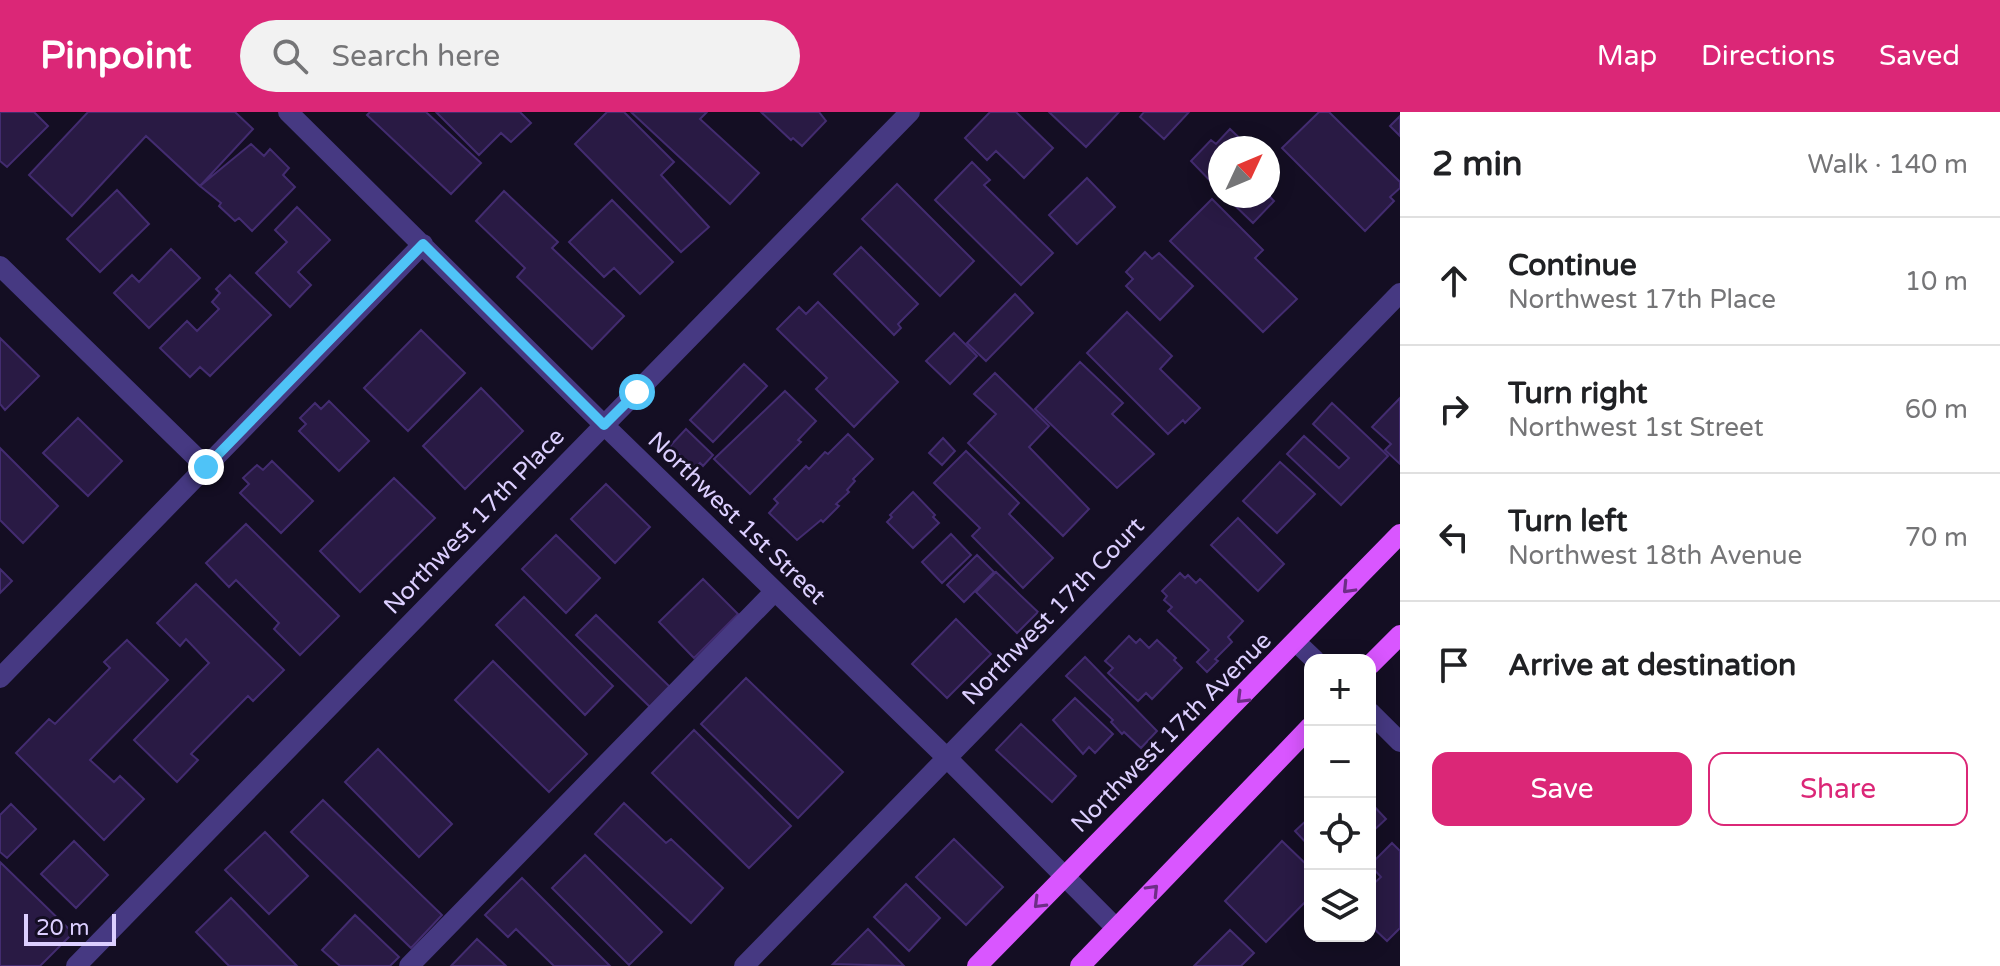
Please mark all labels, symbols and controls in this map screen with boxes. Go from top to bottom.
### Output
search box [240,20,800,92]
text: Pinpoint [40,33,192,79]
icon: search [268,34,312,78]
text: Search here [332,38,500,75]
text: Map [1597,39,1657,73]
text: Directions [1701,39,1835,73]
text: Saved [1879,39,1960,73]
north arrow [1208,136,1280,208]
text: 2 min [1432,144,1523,185]
text: Walk · 140 m [1808,149,1968,180]
text: Continue [1508,247,1637,284]
icon: ahead [1432,259,1476,303]
text: 10 m [1905,266,1968,297]
text: Northwest 17th Place [1508,284,1776,315]
route start [619,374,655,410]
text: Turn right [1508,375,1648,412]
icon: right [1432,387,1476,431]
text: 60 m [1905,394,1968,425]
text: Northwest 1st Street [1508,412,1764,443]
street label: Northwest 17th Place [378,422,571,620]
street label: Northwest 1st Street [642,426,832,611]
route end [188,449,224,485]
text: Turn left [1508,503,1627,540]
street label: Northwest 17th Court [956,512,1150,711]
icon: left [1432,515,1476,559]
text: 70 m [1905,522,1968,553]
text: Northwest 18th Avenue [1508,540,1802,571]
one-way arrow [1343,579,1357,593]
street label: Northwest 17th Avenue [1065,626,1278,839]
icon: arrive [1432,643,1476,687]
text: Arrive at destination [1508,647,1796,684]
map controls [1304,654,1376,942]
button: + [1304,654,1376,726]
one-way arrow [1236,689,1251,703]
button: − [1304,726,1376,798]
button: Save [1432,752,1692,826]
button: Share [1708,752,1968,826]
button: locate [1304,798,1376,870]
button: layers [1304,870,1376,942]
one-way arrow [1144,885,1158,899]
one-way arrow [1034,894,1048,908]
scale bar [24,910,116,946]
text: 20 m [36,915,90,941]

